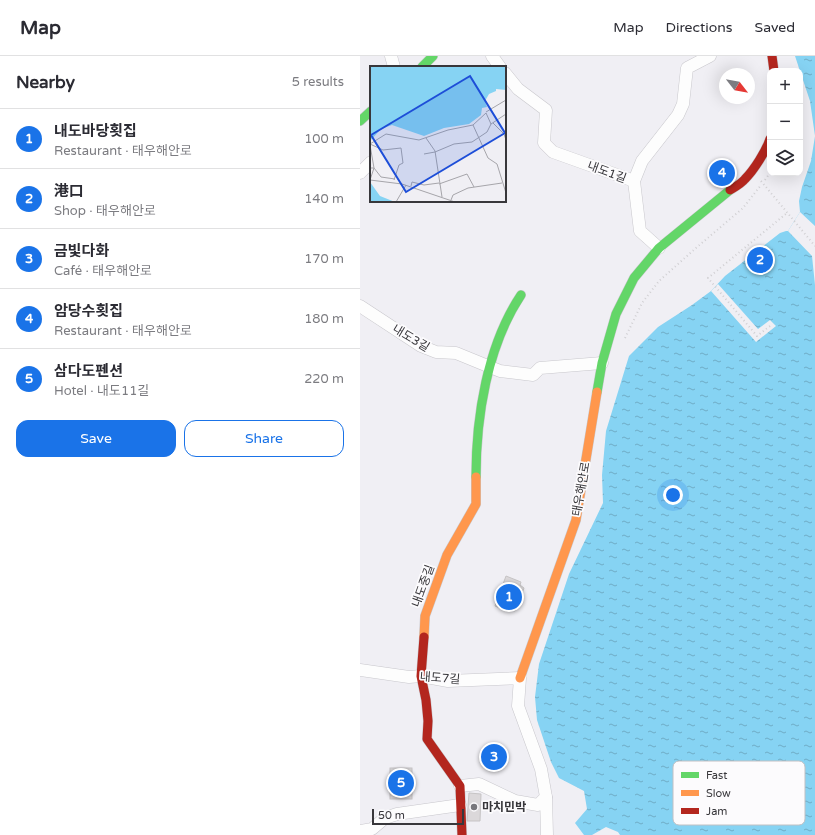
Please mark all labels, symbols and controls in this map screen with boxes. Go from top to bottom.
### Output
text: Map [20,17,61,39]
text: Map [613,19,644,36]
text: Directions [666,19,733,36]
text: Saved [755,19,795,36]
inset map [370,66,506,202]
north arrow [719,68,755,104]
map controls [767,68,803,176]
button: + [767,68,803,104]
text: Nearby [16,72,75,93]
text: 5 results [292,74,344,90]
button: − [767,104,803,140]
text: 내도바당횟집 [54,122,137,140]
text: 1 [25,131,33,147]
text: 100 m [304,131,344,147]
button: layers [767,140,803,176]
text: Restaurant · 태우해안로 [54,143,192,159]
street label: 내도1길 [585,158,629,186]
pin: 4 [709,158,735,188]
text: 港口 [54,182,84,200]
text: 2 [25,191,33,207]
text: 140 m [304,191,344,207]
text: Shop · 태우해안로 [54,203,156,219]
text: 금빛다화 [54,242,109,260]
pin: 2 [747,245,773,275]
text: 3 [25,251,33,267]
text: 170 m [304,251,344,267]
text: Café · 태우해안로 [54,263,152,279]
text: 암당수횟집 [54,302,123,320]
text: 4 [25,311,33,327]
text: 180 m [304,311,344,327]
street label: 내도3길 [390,322,432,354]
text: Restaurant · 태우해안로 [54,323,192,339]
text: 삼다도펜션 [54,362,123,380]
text: 5 [25,371,33,387]
text: 220 m [304,371,344,387]
text: Hotel · 내도11길 [54,383,149,399]
button: Save [16,420,176,457]
button: Share [184,420,344,457]
street label: 태우해안로 [569,461,593,517]
your location [663,485,683,505]
street label: 내도중길 [409,563,437,609]
pin: 1 [496,582,522,612]
street label: 내도7길 [419,670,461,686]
pin: 3 [481,742,507,772]
legend [673,761,805,825]
pin: 5 [388,768,414,798]
text: Fast [706,769,727,782]
text: Slow [706,787,731,800]
place label: 마치민박 [482,800,526,814]
marker: 마치민박 [469,802,479,812]
text: Jam [706,805,727,818]
scale bar [372,807,464,826]
text: 50 m [378,809,405,822]

